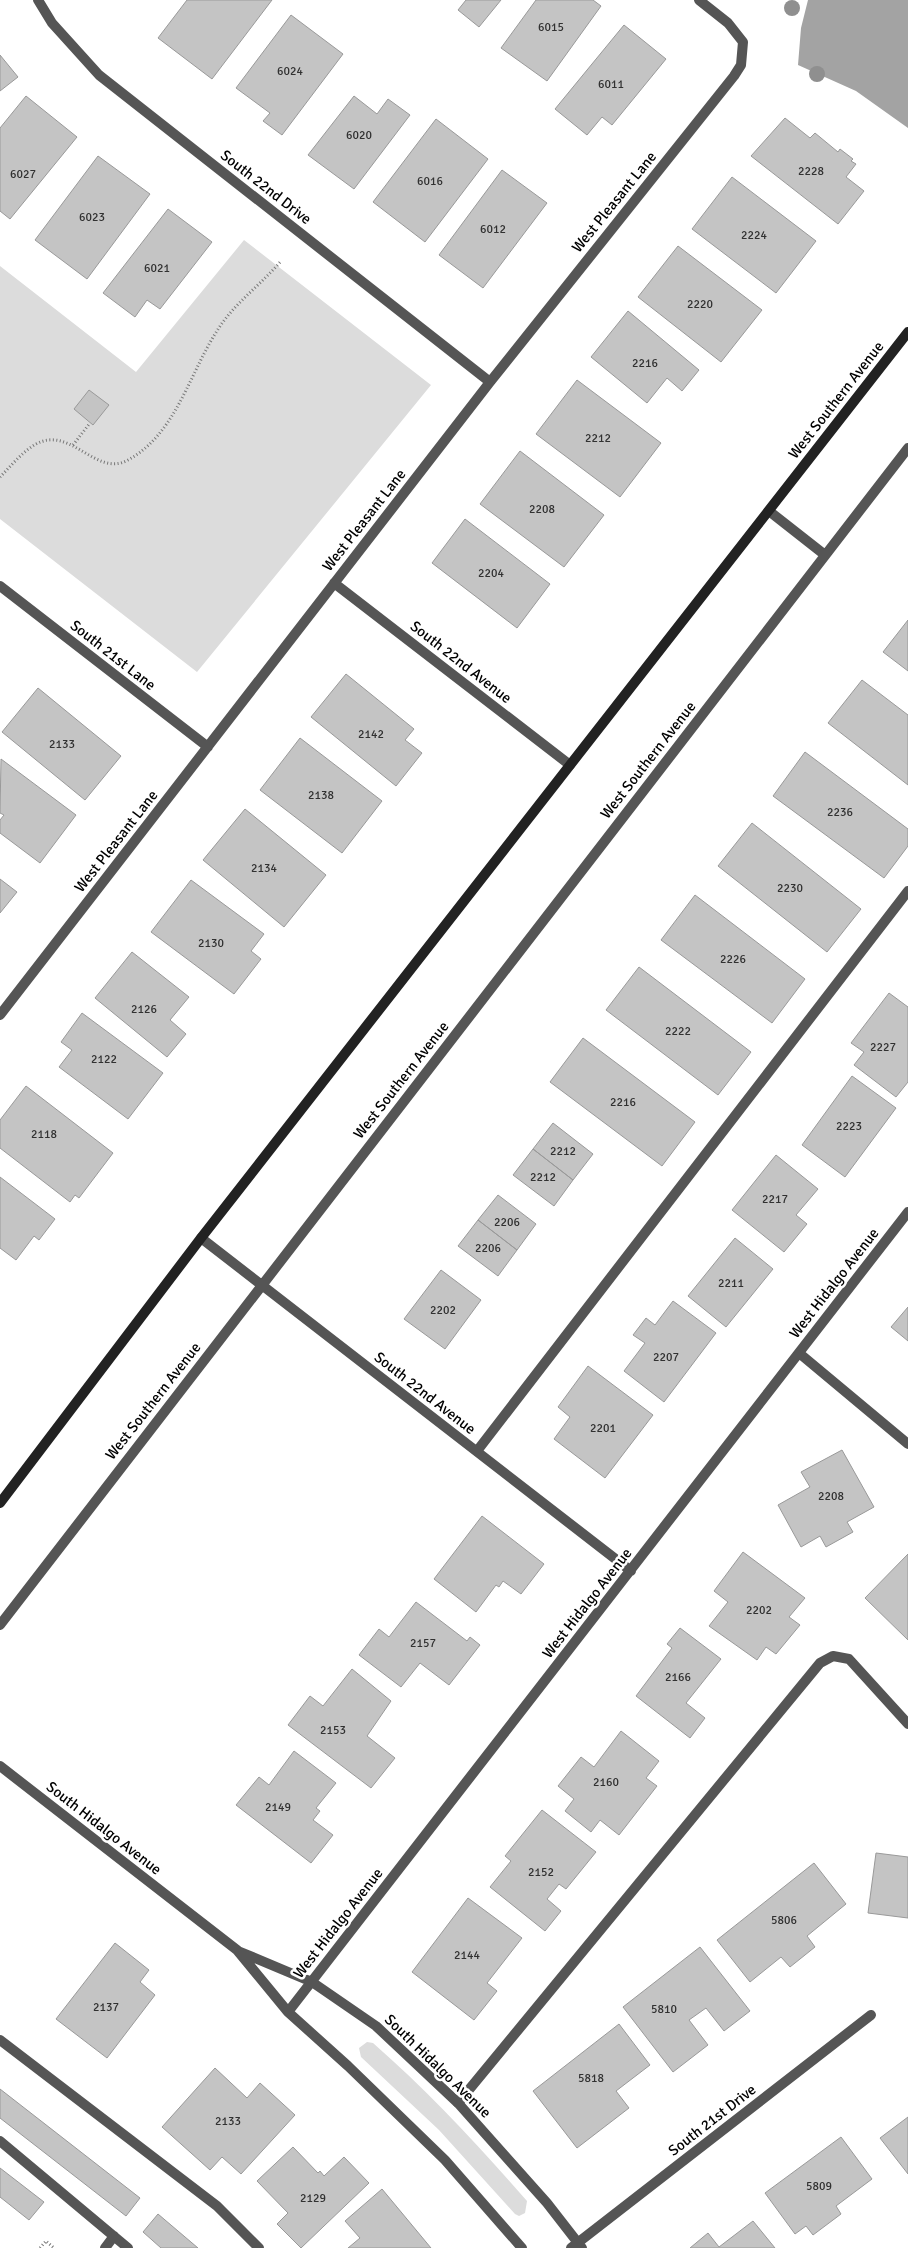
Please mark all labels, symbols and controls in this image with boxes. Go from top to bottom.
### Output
house number: 6015 [538,20,564,35]
house number: 6024 [277,64,303,79]
house number: 6011 [598,77,624,92]
house number: 6020 [346,128,372,143]
street label: South 22nd Drive [217,146,315,228]
street label: West Pleasant Lane [568,148,660,256]
house number: 2228 [798,164,824,179]
house number: 6027 [10,167,36,182]
house number: 6016 [417,174,443,189]
house number: 6023 [79,210,105,225]
house number: 6012 [480,222,506,237]
house number: 2224 [741,228,767,243]
house number: 6021 [144,261,170,276]
house number: 2220 [687,297,713,312]
street label: West Southern Avenue [785,338,887,462]
house number: 2216 [632,356,658,371]
house number: 2212 [585,431,611,446]
street label: West Pleasant Lane [319,465,409,575]
house number: 2208 [529,502,555,517]
house number: 2204 [478,566,504,581]
street label: South 21st Lane [67,616,159,694]
street label: South 22nd Avenue [407,617,515,707]
street label: West Southern Avenue [597,698,699,822]
house number: 2142 [358,727,384,742]
house number: 2133 [49,737,75,752]
street label: West Pleasant Lane [71,786,161,896]
house number: 2138 [308,788,334,803]
house number: 2236 [827,805,853,820]
house number: 2134 [251,861,277,876]
house number: 2230 [777,881,803,896]
house number: 2130 [198,936,224,951]
house number: 2226 [720,952,746,967]
house number: 2126 [131,1002,157,1017]
street label: West Southern Avenue [350,1018,452,1142]
house number: 2222 [665,1024,691,1039]
house number: 2227 [870,1040,896,1055]
house number: 2122 [91,1052,117,1067]
house number: 2216 [610,1095,636,1110]
house number: 2223 [836,1119,862,1134]
house number: 2118 [31,1127,57,1142]
house number: 2212 [550,1144,576,1159]
house number: 2212 [530,1170,556,1185]
house number: 2217 [762,1192,788,1207]
house number: 2206 [494,1215,520,1230]
street label: West Hidalgo Avenue [785,1224,883,1342]
house number: 2206 [475,1241,501,1256]
house number: 2211 [718,1276,744,1291]
house number: 2202 [430,1303,456,1318]
street label: West Southern Avenue [102,1339,204,1463]
street label: South 22nd Avenue [371,1348,479,1438]
house number: 2207 [653,1350,679,1365]
house number: 2201 [590,1421,616,1436]
house number: 2208 [818,1489,844,1504]
street label: West Hidalgo Avenue [538,1544,636,1662]
house number: 2202 [746,1603,772,1618]
house number: 2157 [410,1636,436,1651]
house number: 2166 [665,1670,691,1685]
house number: 2153 [320,1723,346,1738]
house number: 2160 [593,1775,619,1790]
street label: South Hidalgo Avenue [43,1777,165,1879]
house number: 2149 [265,1800,291,1815]
street label: West Hidalgo Avenue [289,1864,387,1982]
house number: 2152 [528,1865,554,1880]
house number: 5806 [771,1913,797,1928]
house number: 2144 [454,1948,480,1963]
house number: 2137 [93,2000,119,2015]
house number: 5810 [651,2002,677,2017]
street label: South Hidalgo Avenue [381,2011,495,2121]
house number: 5818 [578,2071,604,2086]
street label: South 21st Drive [665,2080,759,2160]
house number: 2133 [215,2114,241,2129]
house number: 5809 [806,2179,832,2194]
house number: 2129 [300,2191,326,2206]

